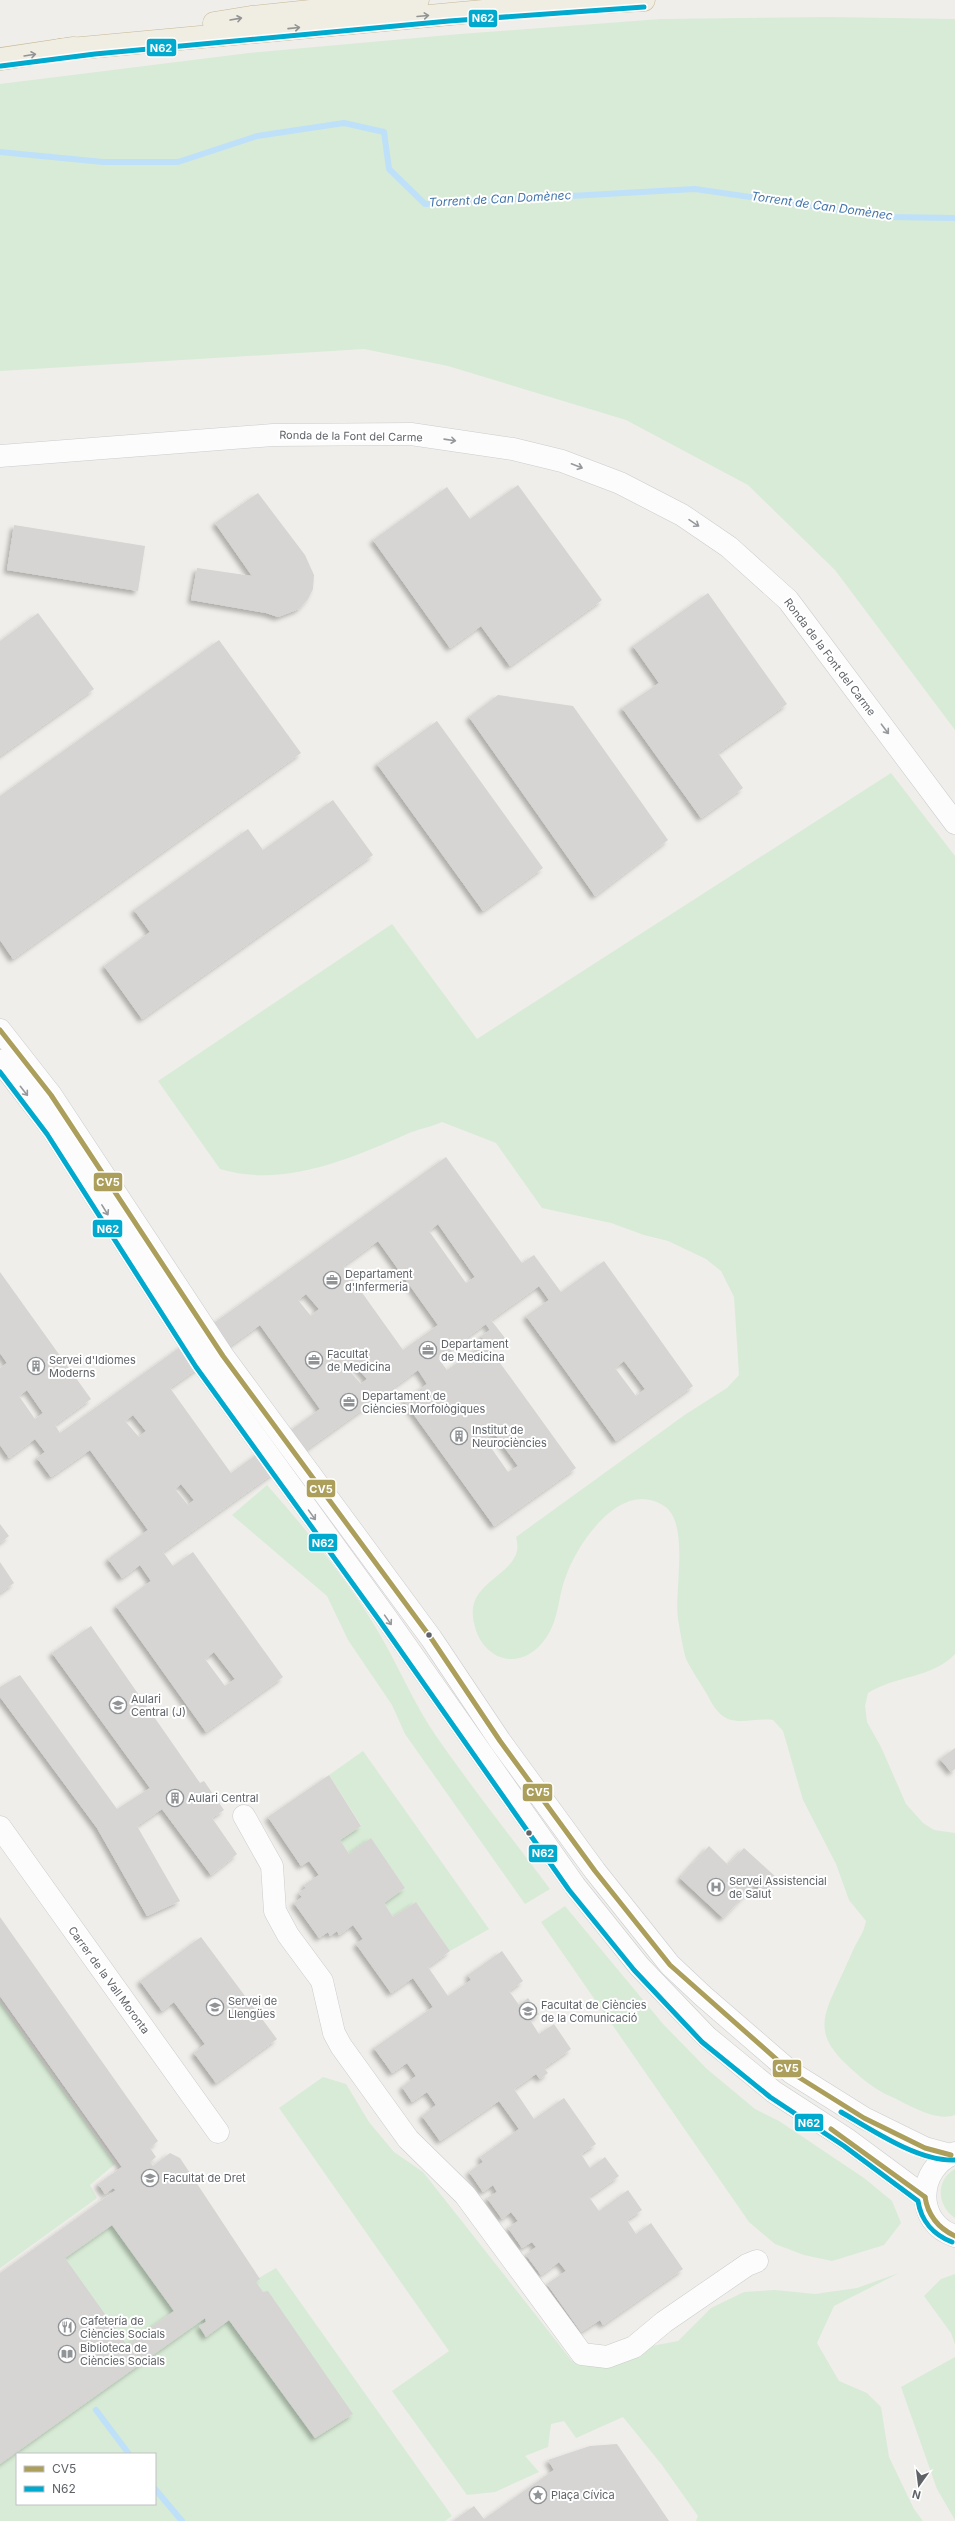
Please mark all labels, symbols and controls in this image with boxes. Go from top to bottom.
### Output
line badge: N62 [468,9,498,28]
text: N62 [472,11,494,25]
one-way arrow [416,12,429,19]
one-way arrow [229,15,242,23]
one-way arrow [287,25,300,32]
line badge: N62 [146,38,177,57]
text: N62 [150,41,172,55]
one-way arrow [23,51,36,59]
water label: Torrent de Can Domènec [428,187,572,210]
water label: Torrent de Can Domènec [750,188,894,223]
street label: Ronda de la Font del Carme [279,428,423,444]
one-way arrow [443,436,456,444]
one-way arrow [571,463,583,471]
one-way arrow [688,519,699,527]
street label: Ronda de la Font del Carme [781,595,879,719]
one-way arrow [881,724,889,735]
one-way arrow [20,1086,28,1097]
line badge: CV5 [93,1172,123,1192]
text: CV5 [96,1175,120,1189]
one-way arrow [100,1205,109,1216]
line badge: N62 [92,1219,123,1238]
text: N62 [97,1222,119,1236]
place label: Departament d'Infermeria [345,1267,413,1294]
office icon: Departament d'Infermeria [322,1270,342,1290]
place label: Departament de Medicina [441,1337,509,1364]
office icon: Departament de Medicina [418,1340,438,1360]
place label: Facultat de Medicina [327,1347,391,1374]
office icon: Facultat de Medicina [304,1350,324,1370]
place label: Servei d'Idiomes Moderns [49,1353,136,1380]
building icon: Servei d'Idiomes Moderns [26,1356,46,1376]
place label: Departament de Ciències Morfològiques [362,1389,485,1416]
office icon: Departament de Ciències Morfològiques [339,1392,359,1412]
place label: Institut de Neurociències [472,1423,547,1450]
building icon: Institut de Neurociències [449,1426,469,1446]
line badge: CV5 [306,1479,336,1498]
text: CV5 [309,1482,333,1496]
one-way arrow [307,1509,316,1520]
line badge: N62 [308,1533,338,1552]
text: N62 [312,1536,334,1550]
one-way arrow [384,1614,392,1625]
unlabelled marker [424,1630,434,1640]
place label: Aulari Central (J) [131,1692,186,1719]
school or university icon: Aulari Central (J) [108,1695,128,1715]
line badge: CV5 [522,1783,553,1802]
text: CV5 [526,1785,550,1799]
building icon: Aulari Central [165,1788,185,1808]
place label: Aulari Central [188,1791,259,1805]
unlabelled marker [524,1828,534,1838]
line badge: N62 [528,1844,558,1863]
text: N62 [532,1846,554,1860]
place label: Servei Assistencial de Salut [729,1874,827,1901]
hospital icon: Servei Assistencial de Salut [706,1877,726,1897]
street label: Carrer de la Vall Moronta [65,1924,153,2036]
place label: Servei de Llengües [228,1994,277,2021]
school or university icon: Servei de Llengües [205,1997,225,2017]
place label: Facultat de Ciències de la Comunicació [541,1998,647,2025]
school or university icon: Facultat de Ciències de la Comunicació [518,2001,538,2021]
line badge: CV5 [772,2059,802,2078]
text: CV5 [775,2061,799,2075]
line badge: N62 [794,2113,824,2132]
text: N62 [798,2116,820,2130]
school or university icon: Facultat de Dret [140,2168,160,2188]
place label: Facultat de Dret [163,2171,246,2185]
place label: Cafetería de Ciències Socials [80,2314,165,2341]
restaurant icon: Cafetería de Ciències Socials [57,2317,77,2337]
place label: Biblioteca de Ciències Socials [80,2341,165,2368]
library icon: Biblioteca de Ciències Socials [57,2344,77,2364]
legend [16,2453,156,2505]
text: CV5 [52,2461,76,2476]
north arrow [899,2465,939,2505]
text: N62 [52,2481,76,2496]
place icon: Plaça Cívica [528,2485,548,2505]
text: N [911,2487,922,2503]
place label: Plaça Cívica [551,2488,615,2502]

